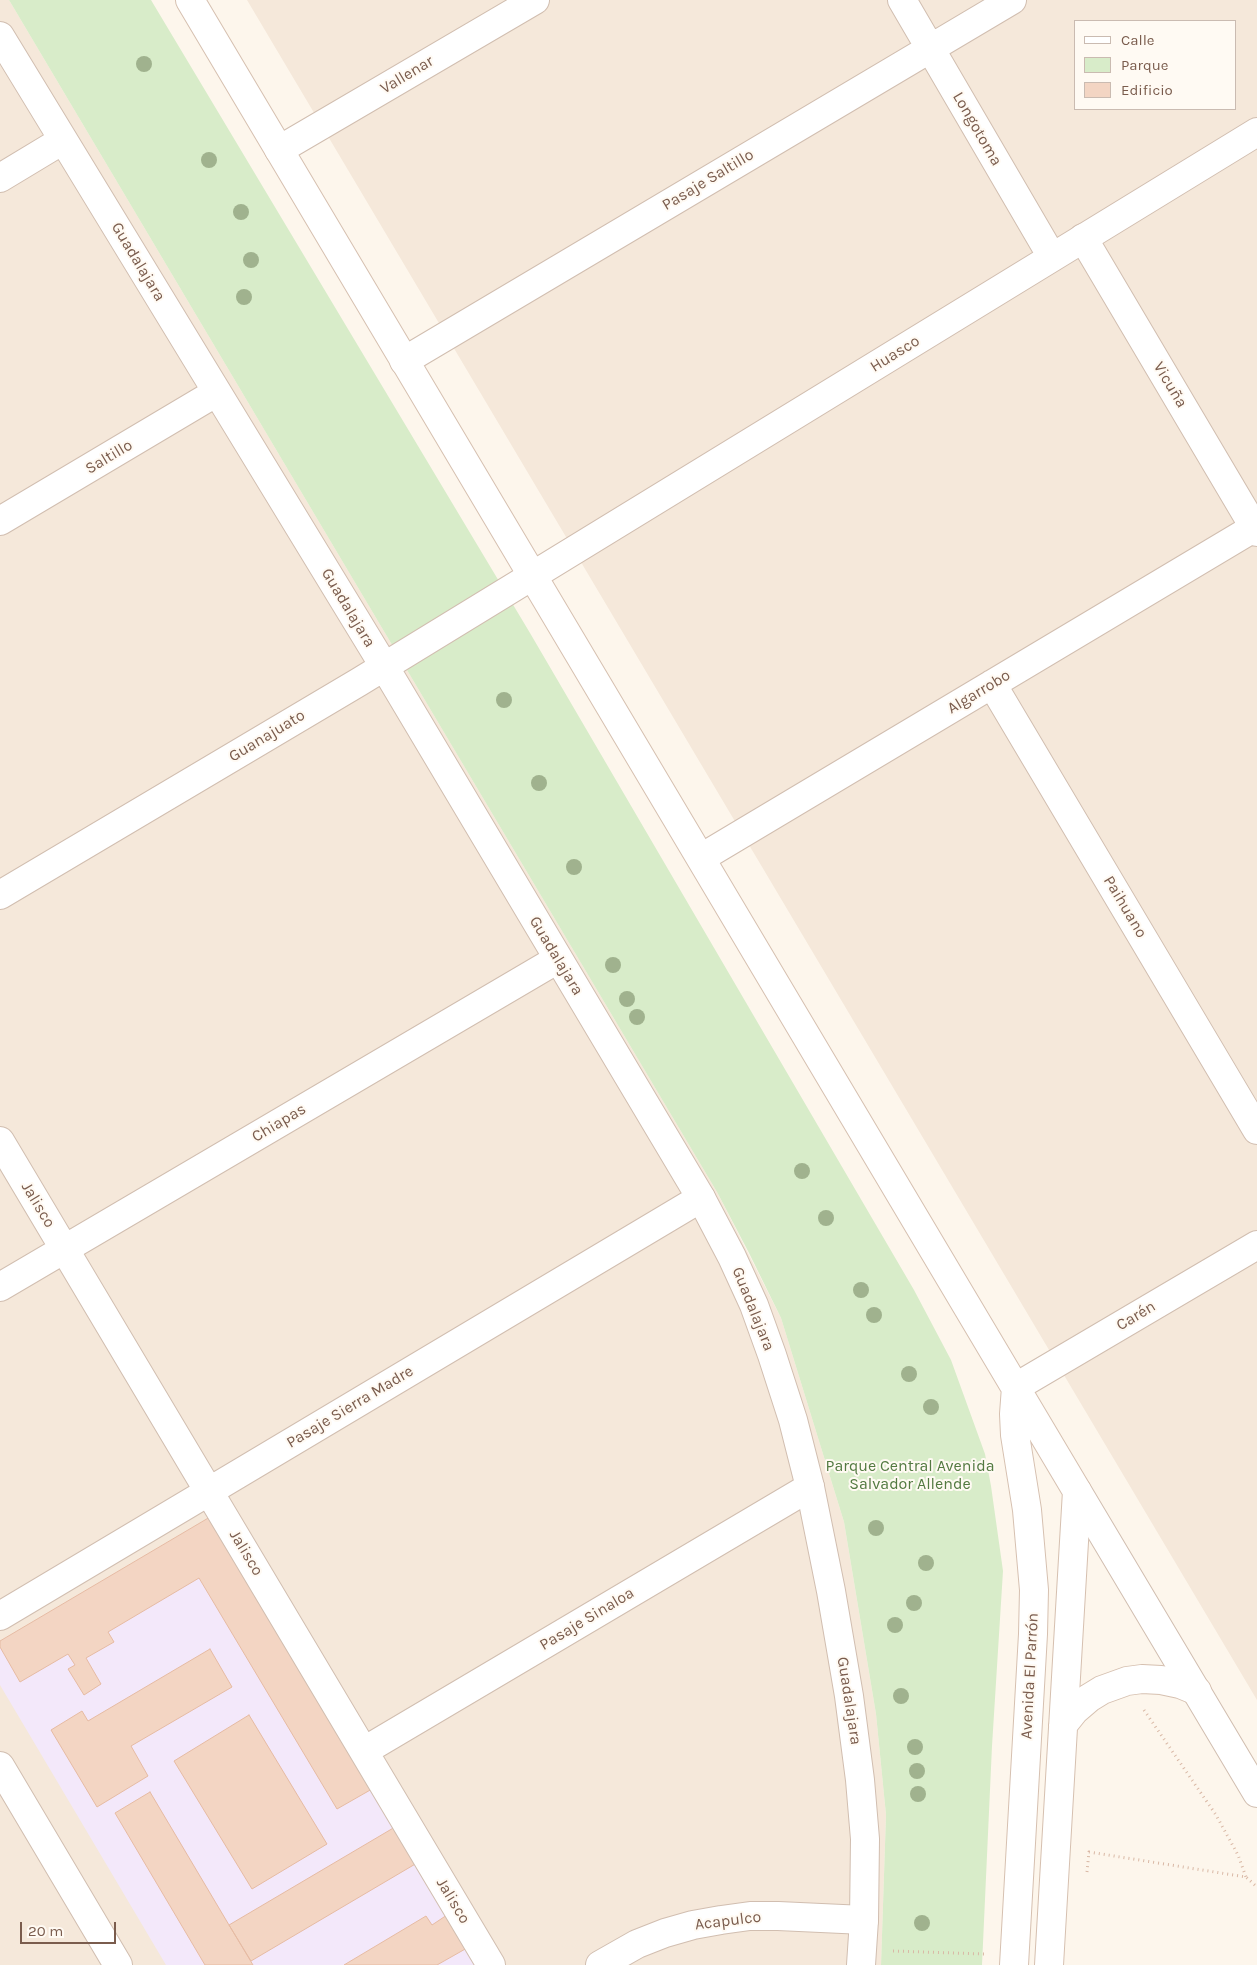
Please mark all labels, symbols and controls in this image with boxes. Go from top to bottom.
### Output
legend [1074,20,1237,110]
text: Calle [1121,31,1155,49]
street label: Vallenar [377,52,437,98]
text: Parque [1121,56,1169,74]
text: Edificio [1121,81,1173,99]
street label: Longotoma [948,89,1006,169]
street label: Pasaje Saltillo [659,145,757,215]
street label: Guadalajara [107,219,169,305]
street label: Huasco [867,331,923,377]
street label: Vicuña [1149,359,1191,411]
street label: Saltillo [82,436,136,478]
street label: Guadalajara [317,565,379,651]
street label: Algarrobo [944,666,1014,718]
street label: Guanajuato [225,706,309,766]
street label: Paihuano [1099,872,1151,942]
street label: Guadalajara [525,913,587,999]
street label: Chiapas [249,1099,309,1147]
street label: Jalisco [17,1179,59,1231]
street label: Guadalajara [727,1264,779,1354]
street label: Carén [1113,1297,1159,1335]
street label: Pasaje Sierra Madre [283,1362,417,1452]
park label: Parque Central Avenida Salvador Allende [826,1456,994,1494]
street label: Jalisco [225,1527,267,1579]
street label: Pasaje Sinaloa [536,1583,638,1655]
street label: Avenida El Parrón [1017,1612,1043,1740]
street label: Guadalajara [833,1656,865,1746]
street label: Jalisco [432,1875,474,1927]
street label: Acapulco [694,1907,762,1935]
scale bar [22,1912,119,1944]
text: 20 m [28,1922,63,1940]

